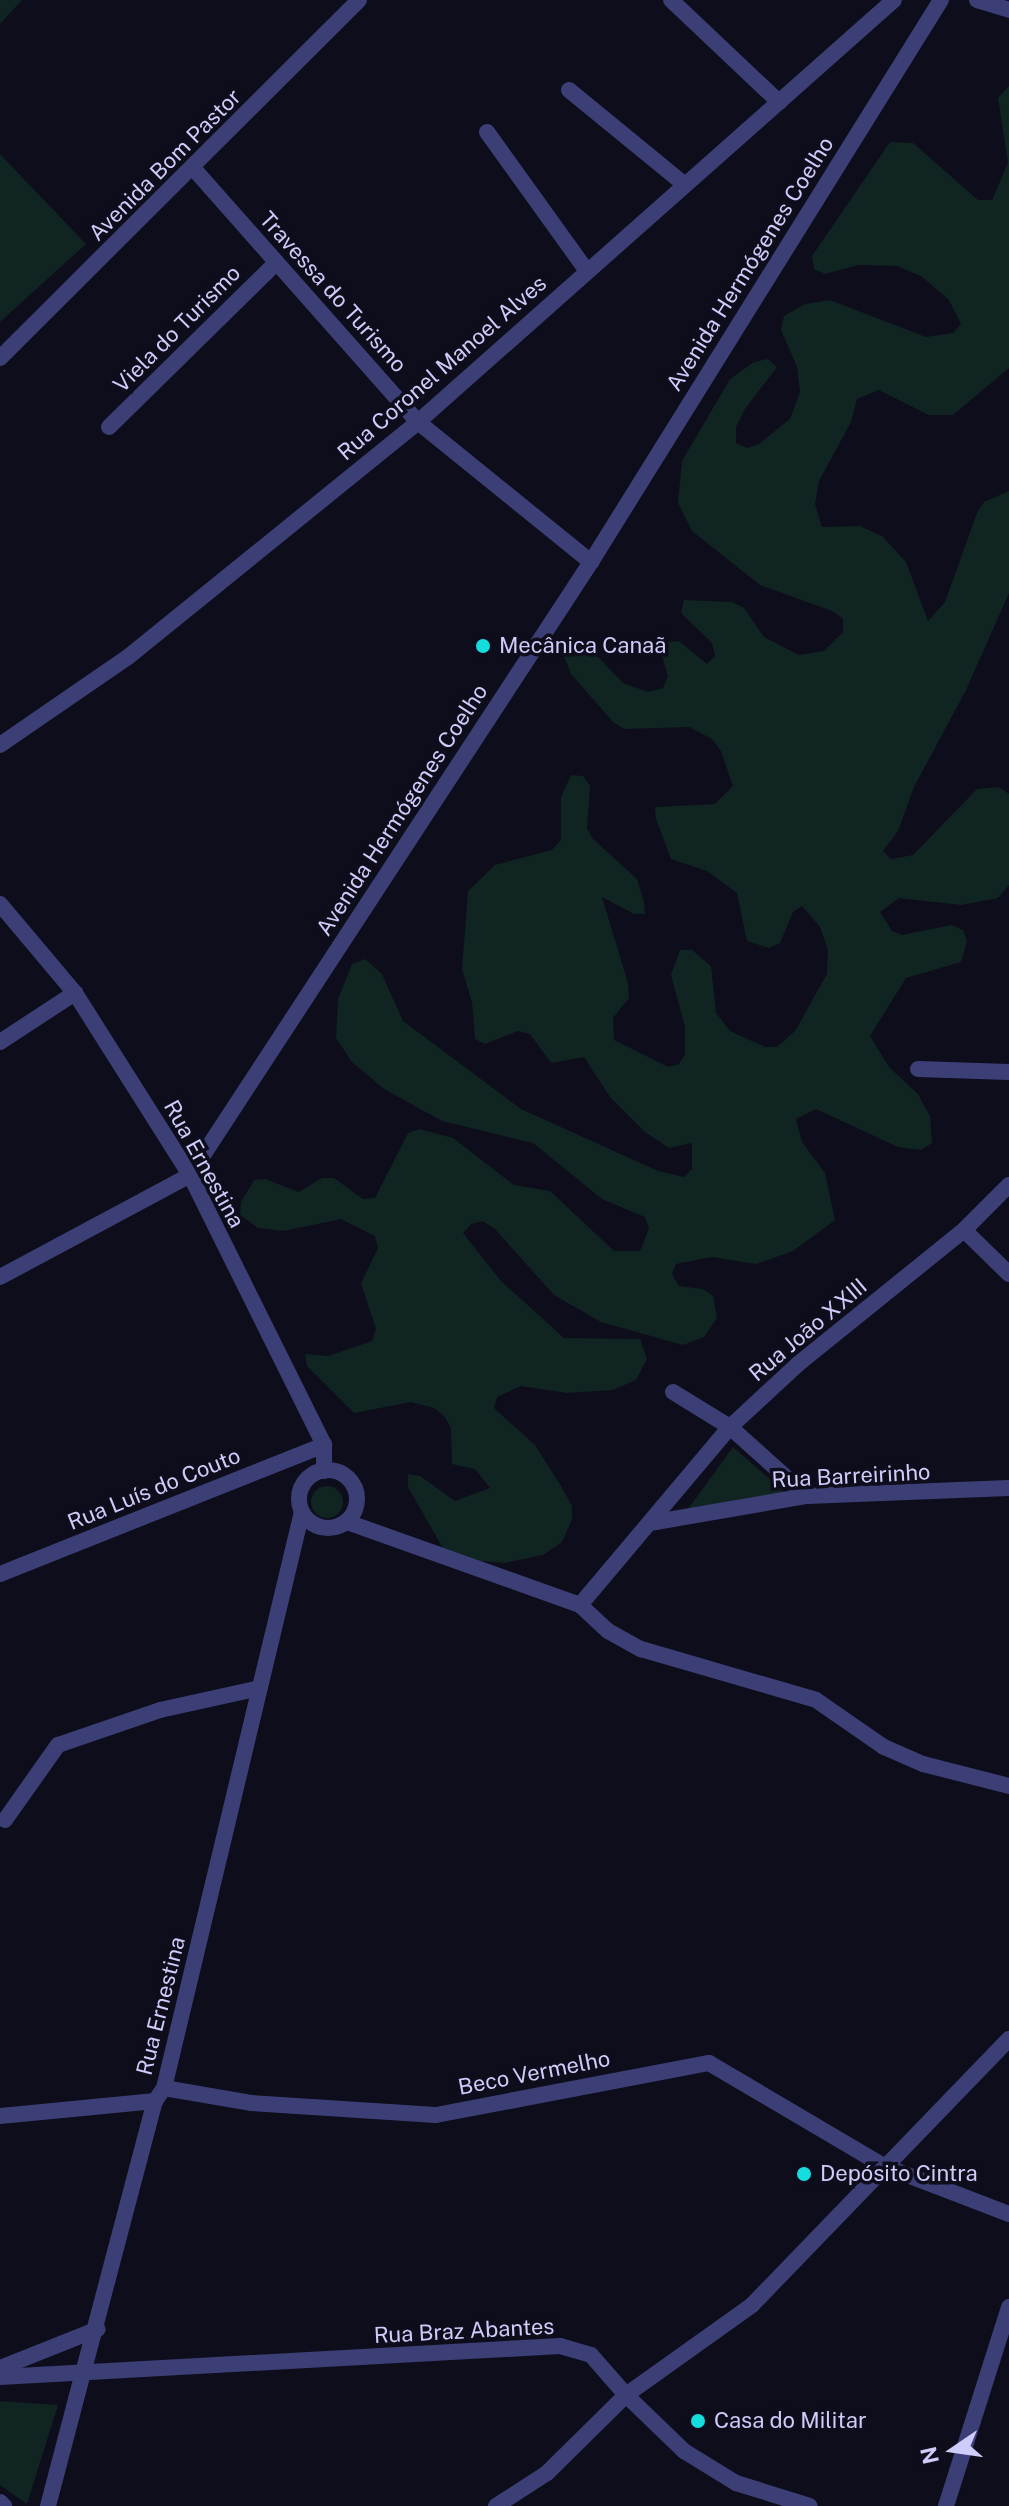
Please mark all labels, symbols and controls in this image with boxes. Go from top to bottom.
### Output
street label: Avenida Bom Pastor [84,84,246,246]
street label: Avenida Hermógenes Coelho [661,132,839,396]
street label: Travessa do Turismo [254,206,412,378]
street label: Viela do Turismo [108,260,246,398]
street label: Rua Coronel Manoel Alves [332,270,552,466]
place label: Mecânica Canaã [499,633,666,659]
marker: Mecânica Canaã [474,637,492,655]
street label: Avenida Hermógenes Coelho [311,679,493,941]
street label: Rua Ernestina [158,1096,250,1232]
street label: Rua João XXIII [744,1273,872,1387]
street label: Rua Luís do Couto [64,1442,244,1536]
street label: Rua Barreirinho [771,1459,931,1493]
street label: Rua Ernestina [131,1934,191,2078]
street label: Beco Vermelho [455,2045,613,2101]
place label: Depósito Cintra [820,2161,978,2187]
marker: Depósito Cintra [795,2165,813,2183]
street label: Rua Braz Abantes [373,2313,555,2349]
place label: Casa do Militar [714,2408,867,2434]
north arrow [913,2410,993,2490]
marker: Casa do Militar [689,2412,707,2430]
text: N [915,2444,944,2467]

